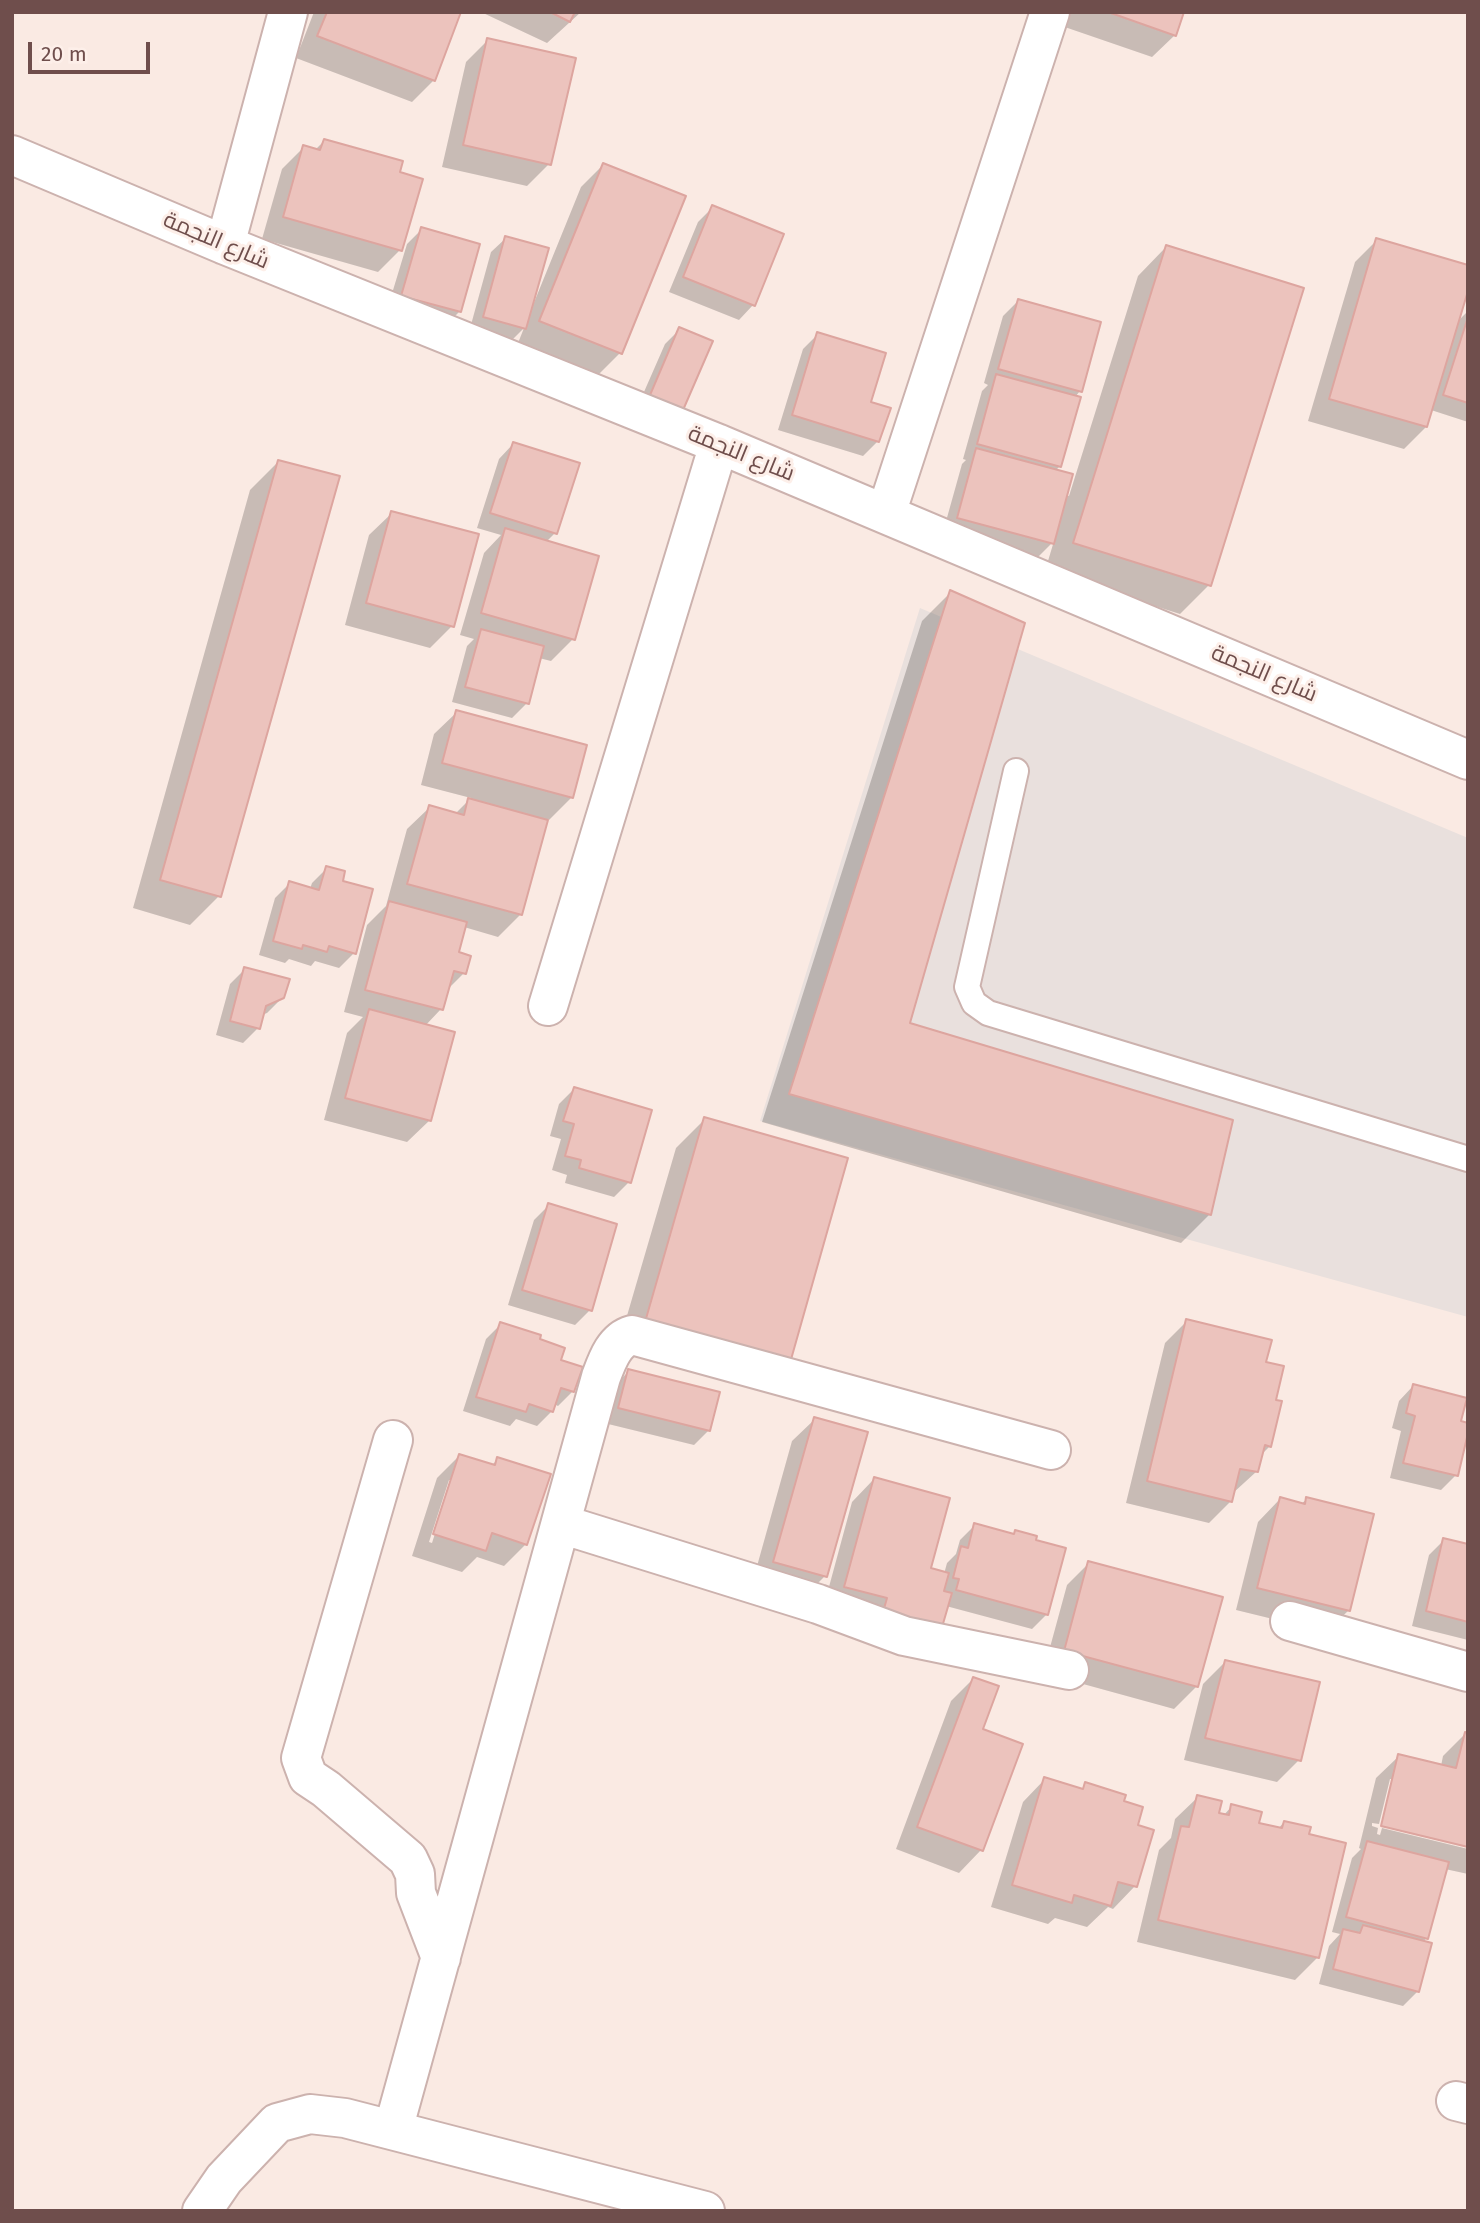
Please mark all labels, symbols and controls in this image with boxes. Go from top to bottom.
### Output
scale bar [32,28,154,72]
text: 20 m [41,41,87,67]
street label: شارع النجمة [159,206,273,276]
street label: شارع النجمة [684,420,798,488]
street label: شارع النجمة [1207,639,1321,709]

